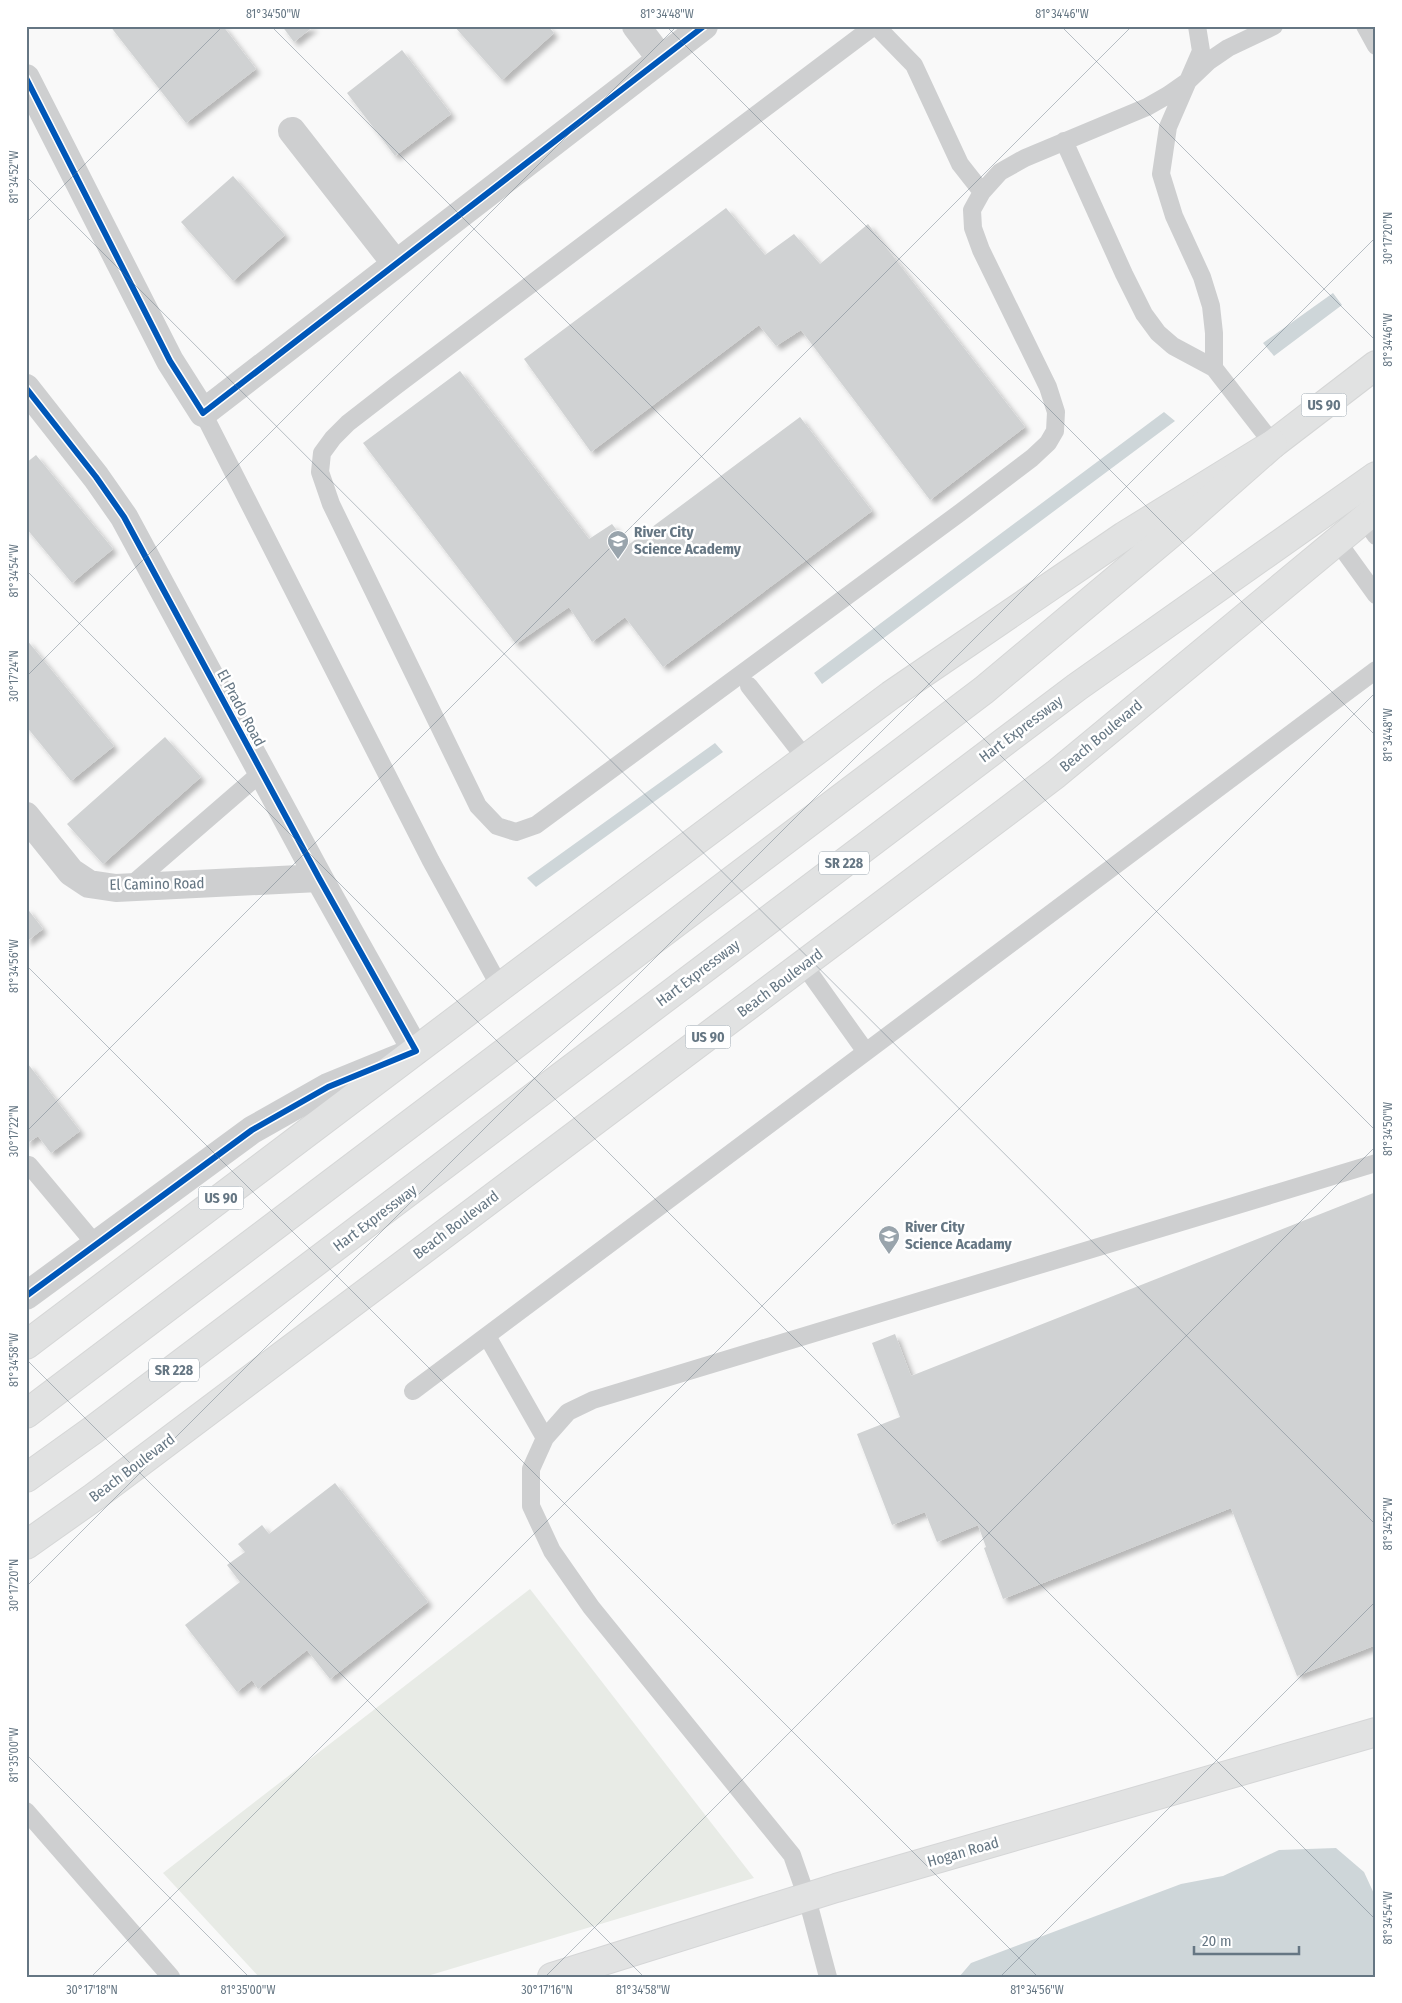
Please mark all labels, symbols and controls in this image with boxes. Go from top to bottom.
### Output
text: 81°34'50"W [246,7,300,21]
text: 81°34'48"W [640,7,694,21]
text: 81°34'46"W [1035,7,1089,21]
text: 81°34'52"W [7,150,21,204]
text: 30°17'20"N [1381,212,1395,264]
text: 81°34'46"W [1381,313,1395,367]
road number: US 90 [1302,394,1346,416]
place label: River City Science Academy [634,523,742,558]
school or university icon: River City Science Academy [606,529,630,560]
text: 81°34'54"W [7,544,21,598]
text: 30°17'24"N [7,650,21,702]
street label: El Prado Road [213,666,269,750]
street label: Hart Expressway [976,692,1067,766]
street label: Beach Boulevard [1056,696,1146,776]
text: 81°34'48"W [1381,708,1395,762]
road number: SR 228 [819,851,869,874]
street label: El Camino Road [109,874,205,894]
street label: Hart Expressway [653,936,744,1010]
text: 81°34'56"W [7,939,21,993]
street label: Beach Boulevard [734,945,826,1021]
road number: US 90 [686,1026,730,1048]
text: 81°34'50"W [1381,1102,1395,1156]
text: 30°17'22"N [7,1105,21,1157]
street label: Hart Expressway [330,1181,421,1255]
road number: US 90 [198,1186,244,1210]
street label: Beach Boulevard [410,1187,502,1263]
place label: River City Science Acadamy [905,1218,1013,1253]
school or university icon: River City Science Acadamy [877,1224,901,1255]
text: 81°34'58"W [7,1333,21,1387]
road number: SR 228 [149,1358,199,1382]
street label: Beach Boulevard [86,1430,178,1506]
text: 81°34'52"W [1381,1497,1395,1551]
text: 30°17'20"N [7,1559,21,1611]
text: 81°35'00"W [7,1728,21,1782]
street label: Hogan Road [925,1833,1001,1871]
text: 81°34'54"W [1381,1891,1395,1945]
scale bar [1194,1923,1300,1955]
text: 20 m [1202,1932,1232,1950]
text: 30°17'18"N [66,1983,118,1997]
text: 81°35'00"W [221,1983,275,1997]
text: 30°17'16"N [521,1983,573,1997]
text: 81°34'58"W [616,1983,670,1997]
text: 81°34'56"W [1010,1983,1064,1997]

